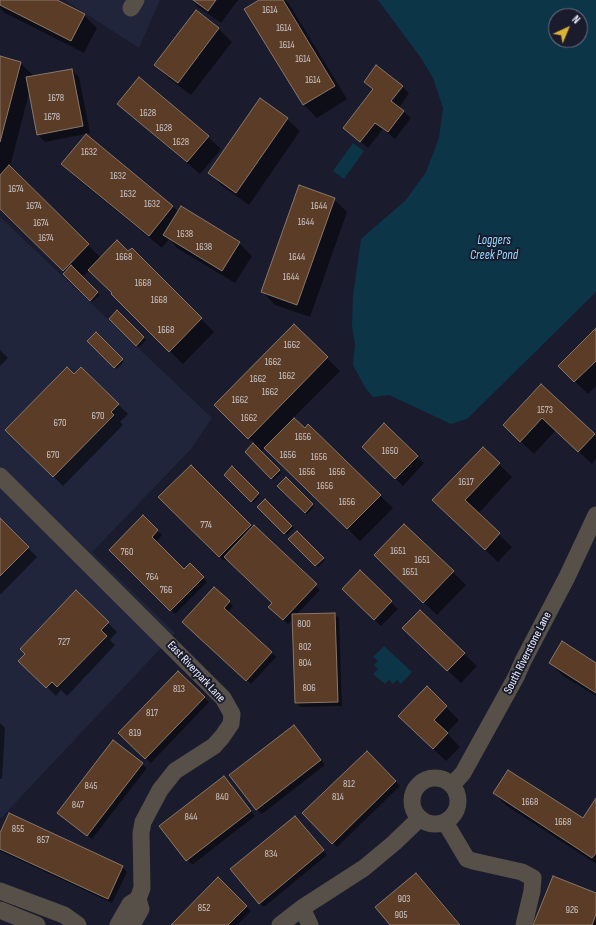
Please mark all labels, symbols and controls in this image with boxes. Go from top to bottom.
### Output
house number: 1614 [262,4,278,16]
north arrow [548,8,588,48]
text: N [569,13,583,26]
house number: 1614 [276,22,292,34]
house number: 1614 [279,39,295,51]
house number: 1614 [295,53,311,65]
house number: 1614 [305,74,321,86]
house number: 1678 [48,92,64,104]
house number: 1628 [140,107,156,119]
house number: 1678 [44,111,60,123]
house number: 1628 [156,122,172,134]
house number: 1628 [173,136,189,148]
house number: 1632 [81,146,97,158]
house number: 1632 [110,170,126,182]
house number: 1674 [8,183,24,195]
house number: 1632 [120,188,136,200]
house number: 1632 [144,198,160,210]
house number: 1674 [26,200,42,212]
house number: 1644 [311,200,327,212]
house number: 1644 [298,216,314,228]
house number: 1674 [33,217,49,229]
house number: 1638 [177,228,193,240]
house number: 1674 [38,232,54,244]
water label: Loggers Creek Pond [470,233,518,264]
house number: 1638 [196,241,212,253]
house number: 1668 [116,251,132,263]
house number: 1644 [289,251,305,263]
house number: 1644 [283,271,299,283]
house number: 1668 [135,277,151,289]
house number: 1668 [151,294,167,306]
house number: 1668 [158,324,174,336]
house number: 1662 [284,339,300,351]
house number: 1662 [265,356,281,368]
house number: 1662 [279,370,295,382]
house number: 1662 [250,373,266,385]
house number: 1662 [262,386,278,398]
house number: 1662 [232,394,248,406]
house number: 1573 [537,404,553,416]
house number: 670 [92,410,104,422]
house number: 1662 [241,412,257,424]
house number: 670 [54,417,66,429]
house number: 1656 [295,431,311,443]
house number: 1650 [382,445,398,457]
house number: 670 [47,449,59,461]
house number: 1656 [280,449,296,461]
house number: 1656 [311,451,327,463]
house number: 1656 [299,466,315,478]
house number: 1656 [329,466,345,478]
house number: 1617 [458,476,474,488]
house number: 1656 [317,480,333,492]
house number: 1656 [339,496,355,508]
house number: 774 [200,519,212,531]
house number: 1651 [390,545,406,557]
house number: 760 [121,546,133,558]
house number: 1651 [414,554,430,566]
house number: 1651 [402,566,418,578]
house number: 764 [146,571,158,583]
house number: 766 [160,584,172,596]
street label: South Riverstone Lane [501,610,555,696]
house number: 800 [297,618,311,630]
house number: 727 [58,636,70,648]
street label: East Riverpark Lane [164,638,228,706]
house number: 802 [299,641,311,653]
house number: 804 [298,657,312,669]
house number: 806 [302,682,316,694]
house number: 813 [173,683,185,695]
house number: 817 [146,707,158,719]
house number: 819 [129,727,141,739]
house number: 812 [343,778,355,790]
house number: 845 [85,780,97,792]
house number: 840 [215,791,229,803]
house number: 814 [332,791,344,803]
house number: 1668 [522,796,538,808]
house number: 847 [72,799,84,811]
house number: 844 [185,811,197,823]
house number: 1668 [555,816,571,828]
house number: 855 [12,823,24,835]
house number: 857 [37,834,49,846]
house number: 834 [265,848,277,860]
house number: 903 [397,893,411,905]
house number: 852 [198,902,210,914]
house number: 926 [566,904,578,916]
house number: 905 [395,909,407,921]

